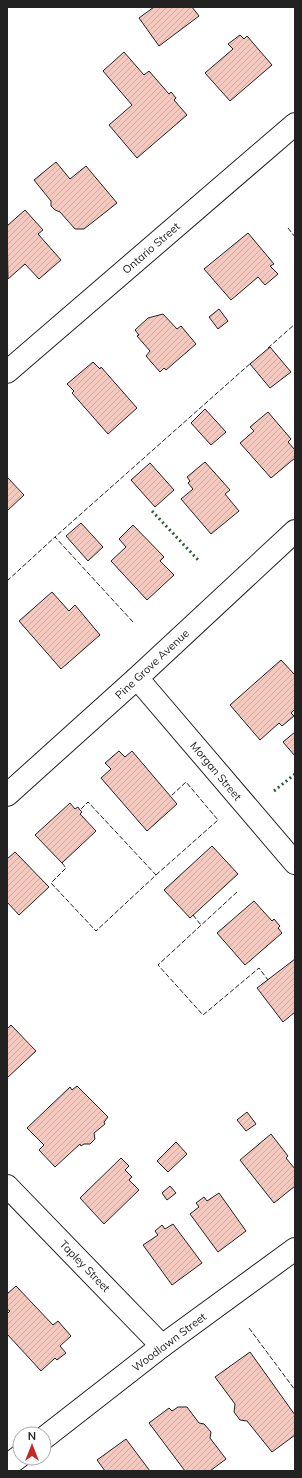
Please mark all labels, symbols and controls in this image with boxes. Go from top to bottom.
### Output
street label: Ontario Street [119,219,183,277]
street label: Pine Grove Avenue [112,626,192,702]
street label: Morgan Street [187,739,245,803]
street label: Tapley Street [57,1237,113,1295]
street label: Woodlawn Street [129,1309,209,1374]
north arrow [12,1426,52,1466]
text: N [28,1429,36,1443]

